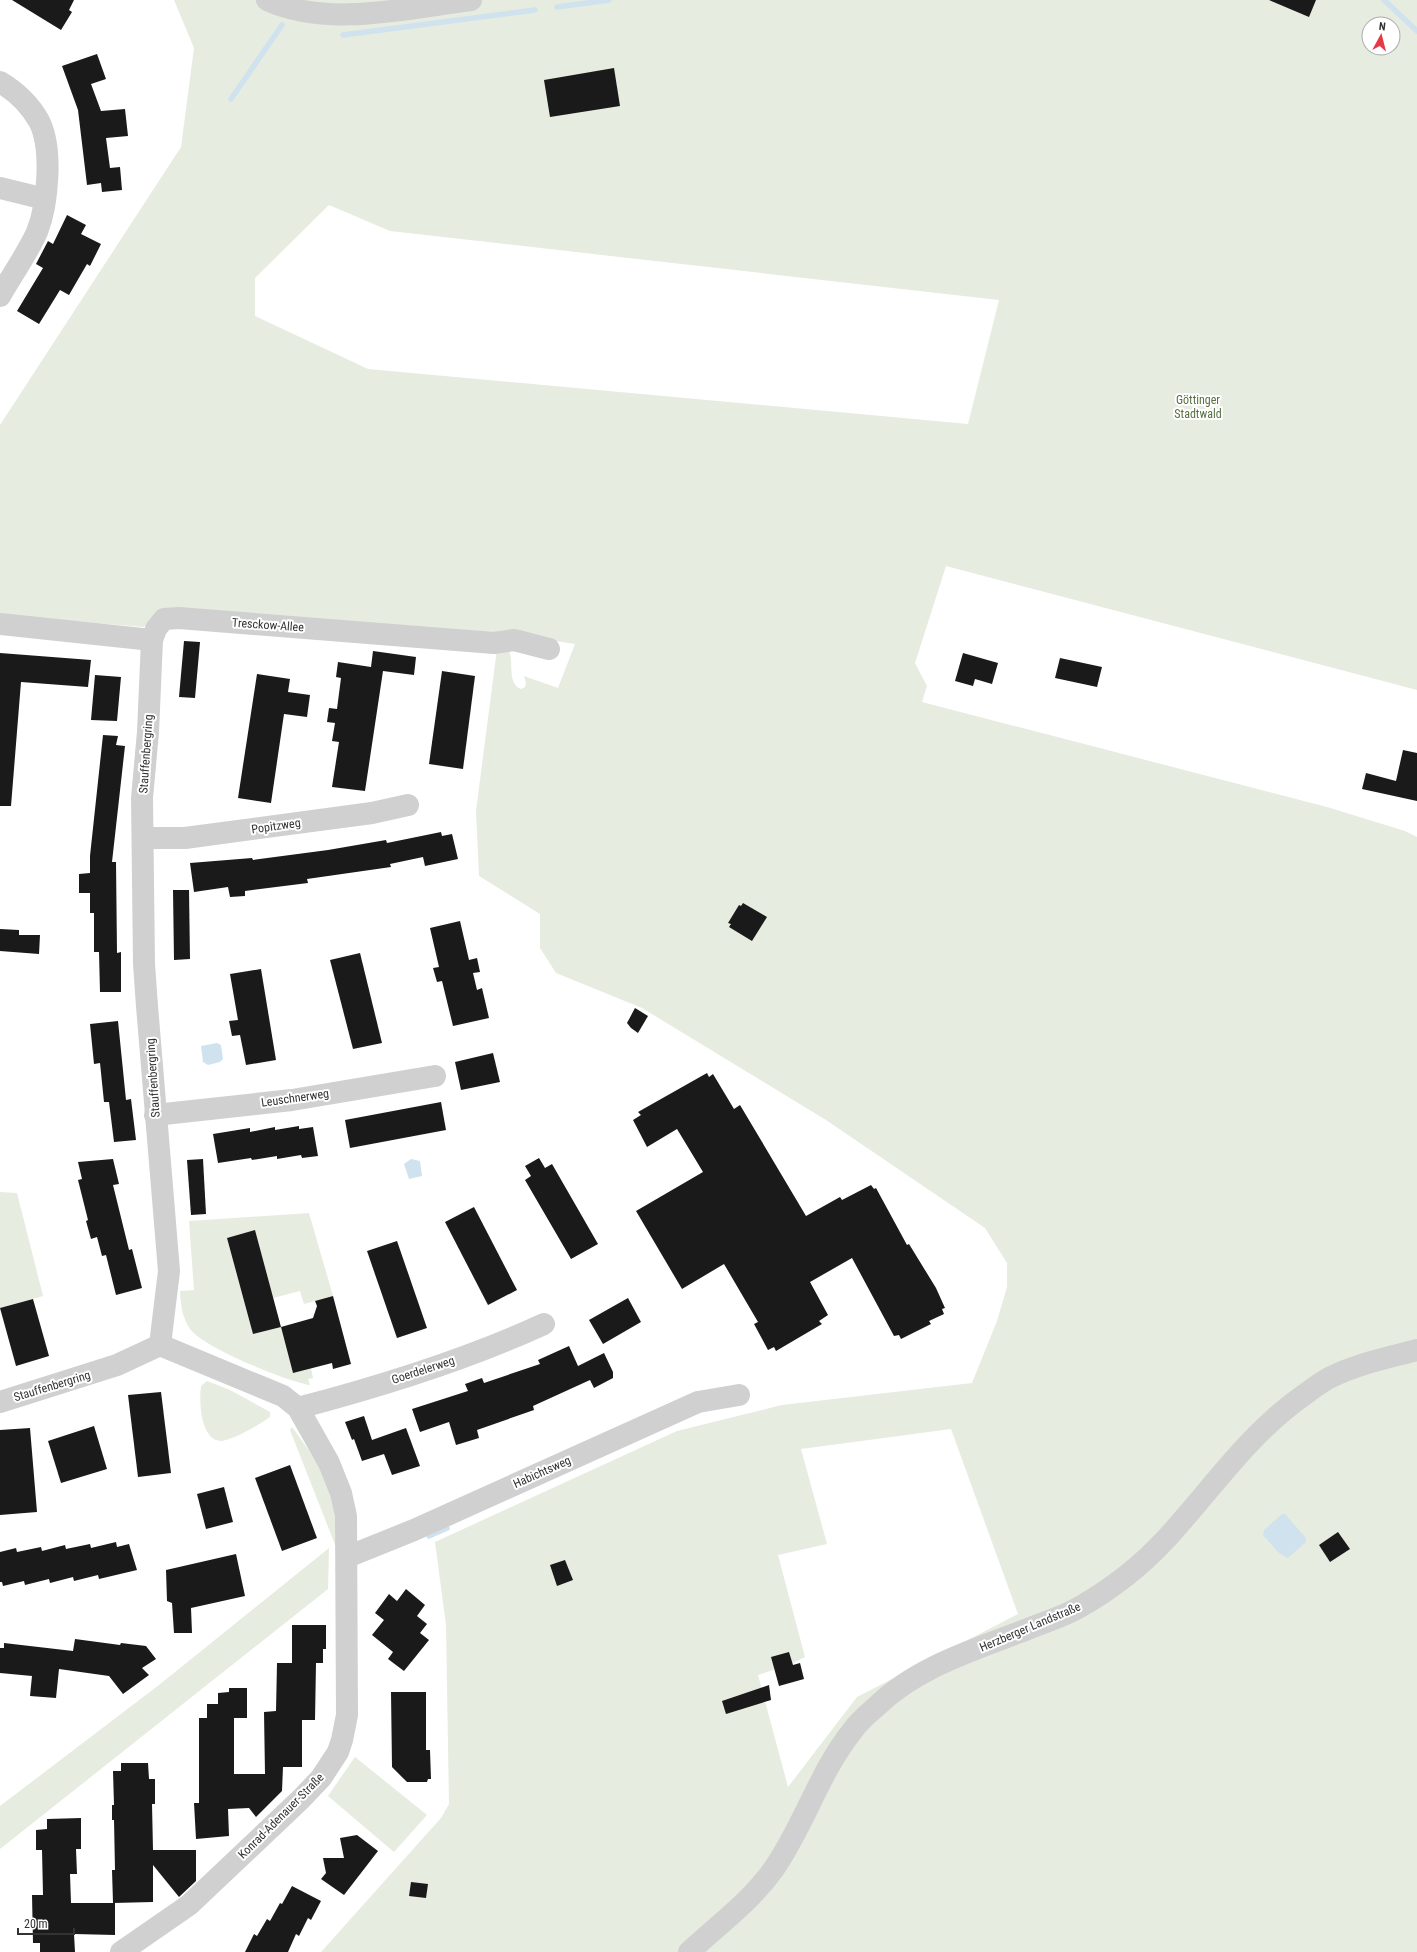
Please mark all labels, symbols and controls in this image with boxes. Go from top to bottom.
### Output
north arrow [1361,16,1401,56]
text: N [1378,20,1387,33]
park label: Göttinger Stadtwald [1174,393,1222,421]
street label: Tresckow-Allee [232,616,305,635]
street label: Stauffenbergring [136,714,156,794]
street label: Popitzweg [251,816,302,836]
street label: Stauffenbergring [143,1038,163,1118]
street label: Leuschnerweg [260,1086,330,1110]
street label: Goerdelerweg [390,1353,456,1387]
street label: Stauffenbergring [12,1368,92,1404]
street label: Habichtsweg [511,1453,573,1491]
street label: Herzberger Landstraße [977,1599,1083,1655]
street label: Konrad-Adenauer-Straße [235,1770,327,1862]
scale bar [18,1910,74,1936]
text: 20 m [24,1917,48,1931]

